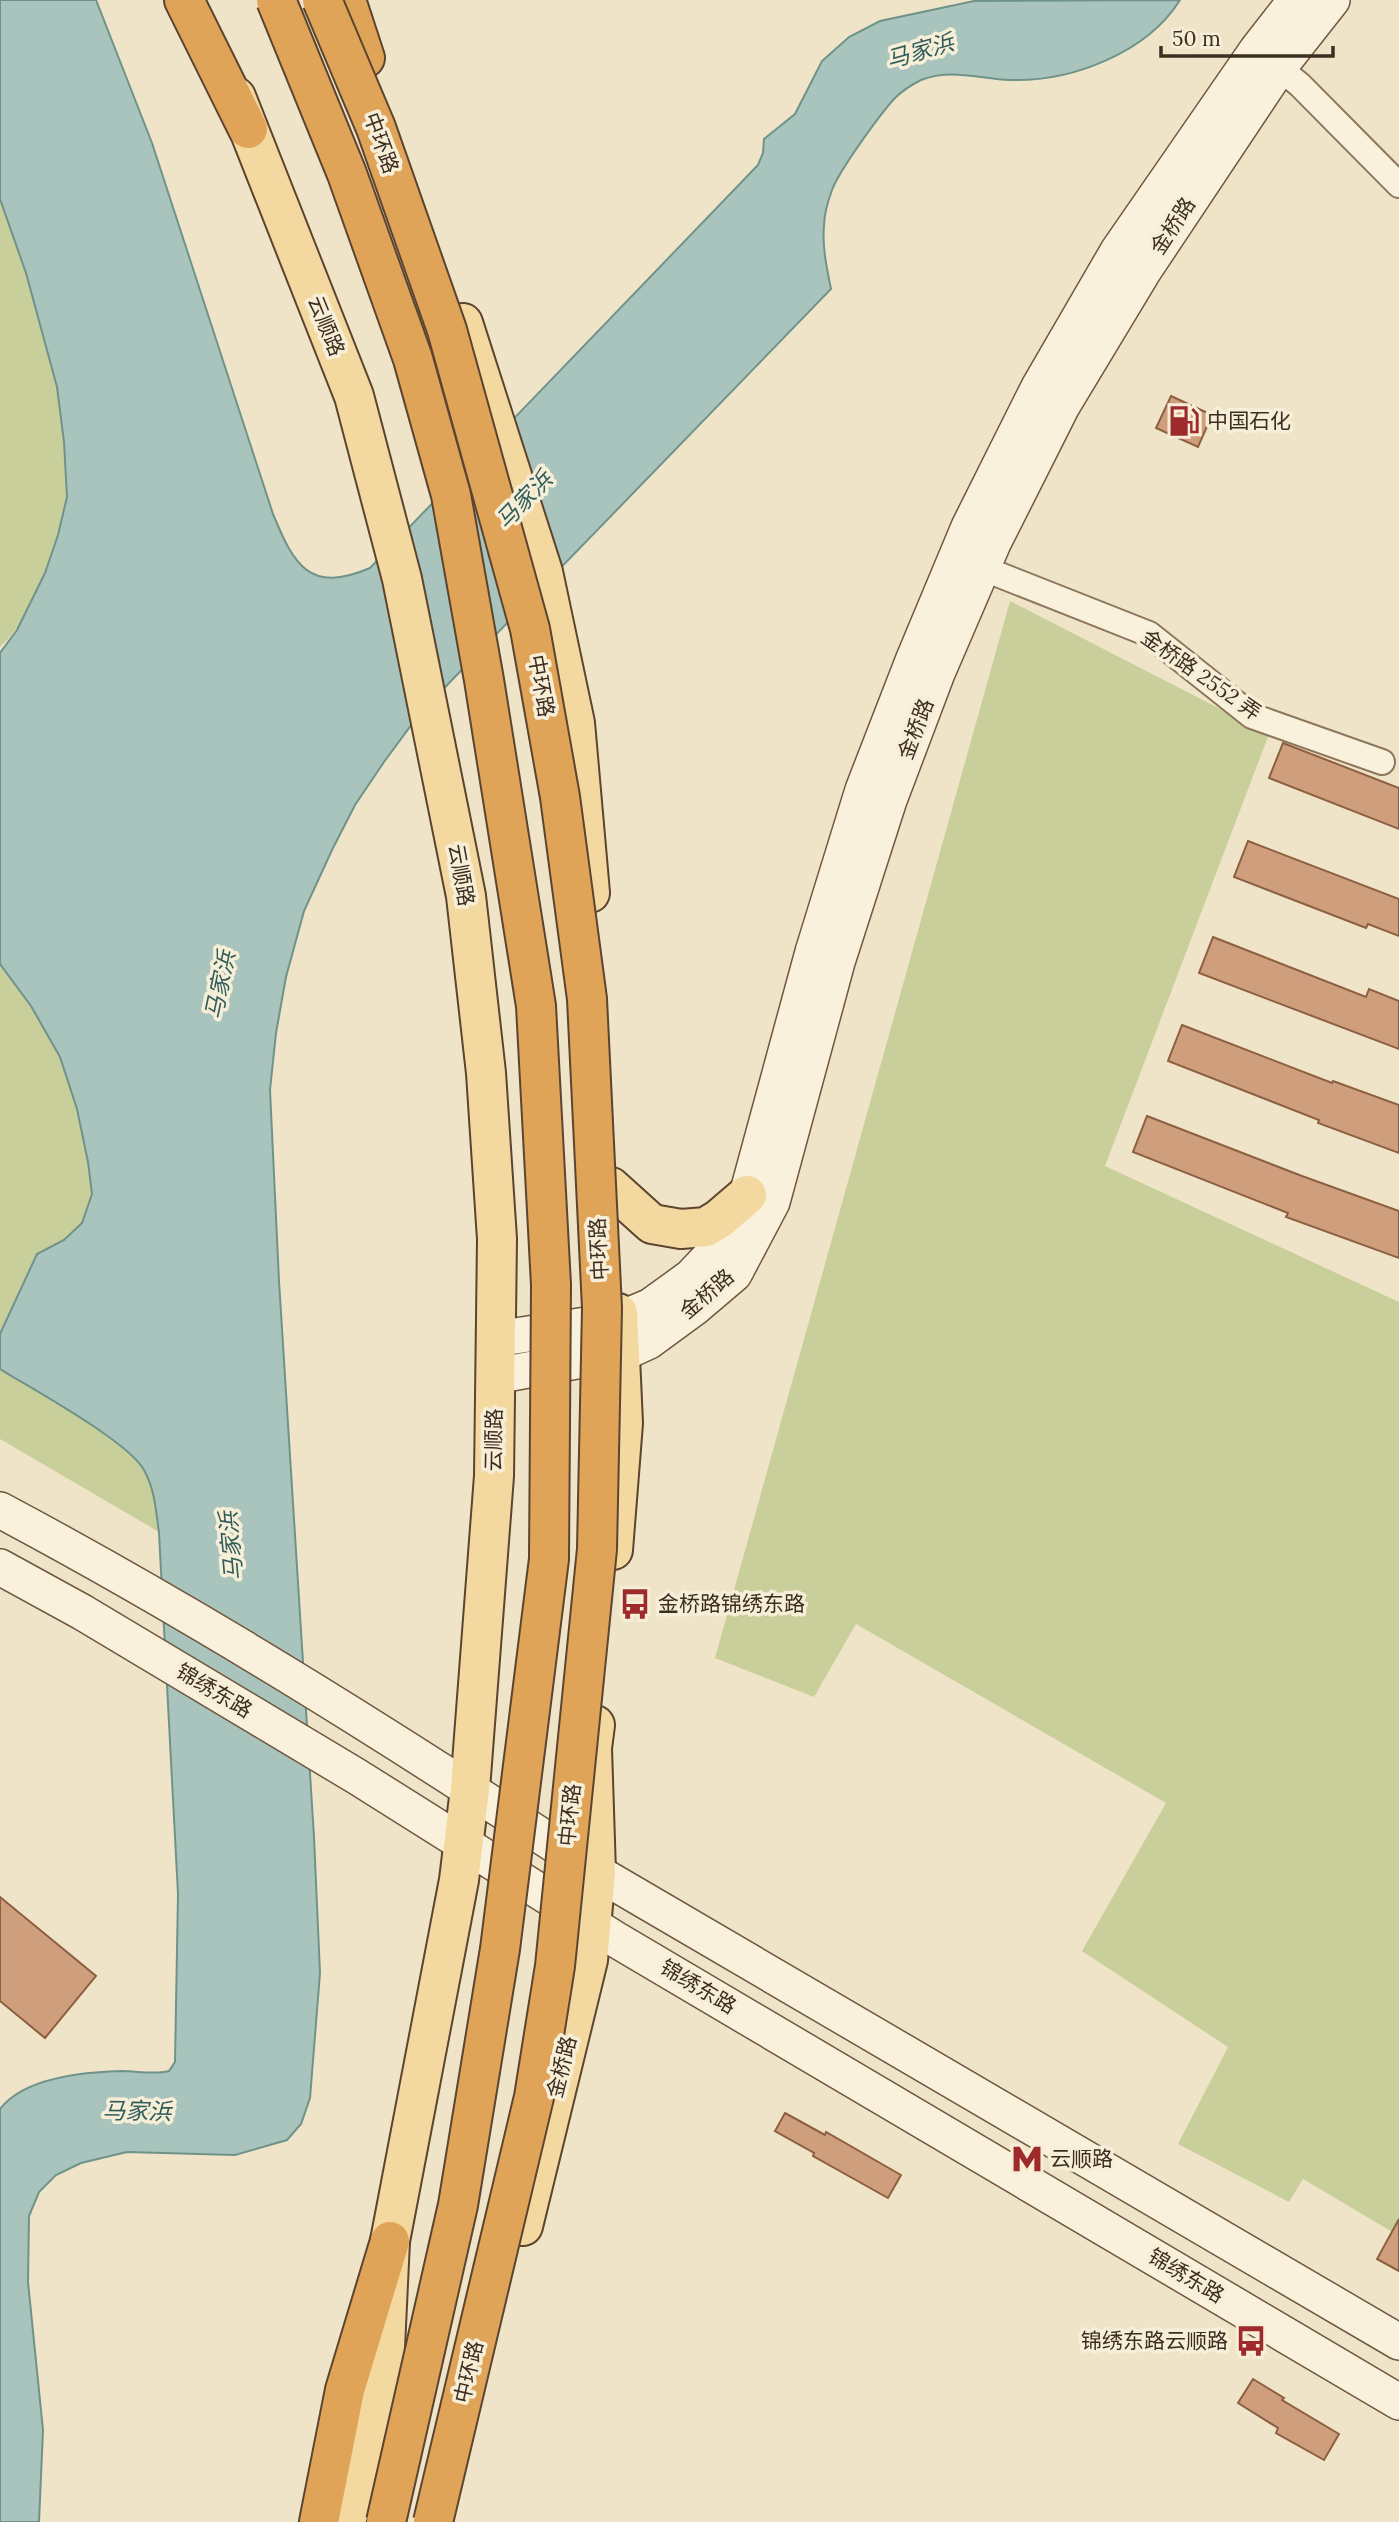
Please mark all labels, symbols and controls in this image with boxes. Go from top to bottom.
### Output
scale bar [1161,14,1332,58]
text: 50 m [1172,25,1221,52]
water label: 马家浜 [883,27,959,74]
street label: 中环路 [358,109,405,177]
street label: 金桥路 [1144,192,1201,259]
street label: 云顺路 [302,292,351,360]
fuel station icon: 中国石化 [1167,404,1201,438]
place label: 中国石化 [1207,407,1291,434]
water label: 马家浜 [489,463,559,535]
street label: 金桥路 2552 弄 [1136,623,1267,726]
street label: 中环路 [523,653,560,719]
street label: 金桥路 [892,695,939,763]
street label: 云顺路 [443,842,480,908]
water label: 马家浜 [198,946,241,1022]
street label: 中环路 [583,1217,614,1281]
street label: 金桥路 [674,1263,739,1324]
street label: 云顺路 [479,1408,508,1472]
water label: 马家浜 [213,1508,248,1582]
bus stop icon: 金桥路锦绣东路 [618,1587,652,1621]
place label: 金桥路锦绣东路 [658,1590,805,1617]
street label: 锦绣东路 [171,1657,257,1724]
street label: 中环路 [553,1782,586,1848]
street label: 锦绣东路 [655,1953,741,2020]
street label: 金桥路 [541,2033,582,2101]
water label: 马家浜 [102,2095,174,2126]
metro station icon: 云顺路 [1010,2142,1044,2176]
place label: 云顺路 [1050,2145,1113,2172]
street label: 锦绣东路 [1143,2242,1229,2309]
bus stop icon: 锦绣东路云顺路 [1234,2324,1268,2358]
place label: 锦绣东路云顺路 [1081,2327,1228,2354]
street label: 中环路 [448,2338,489,2406]

